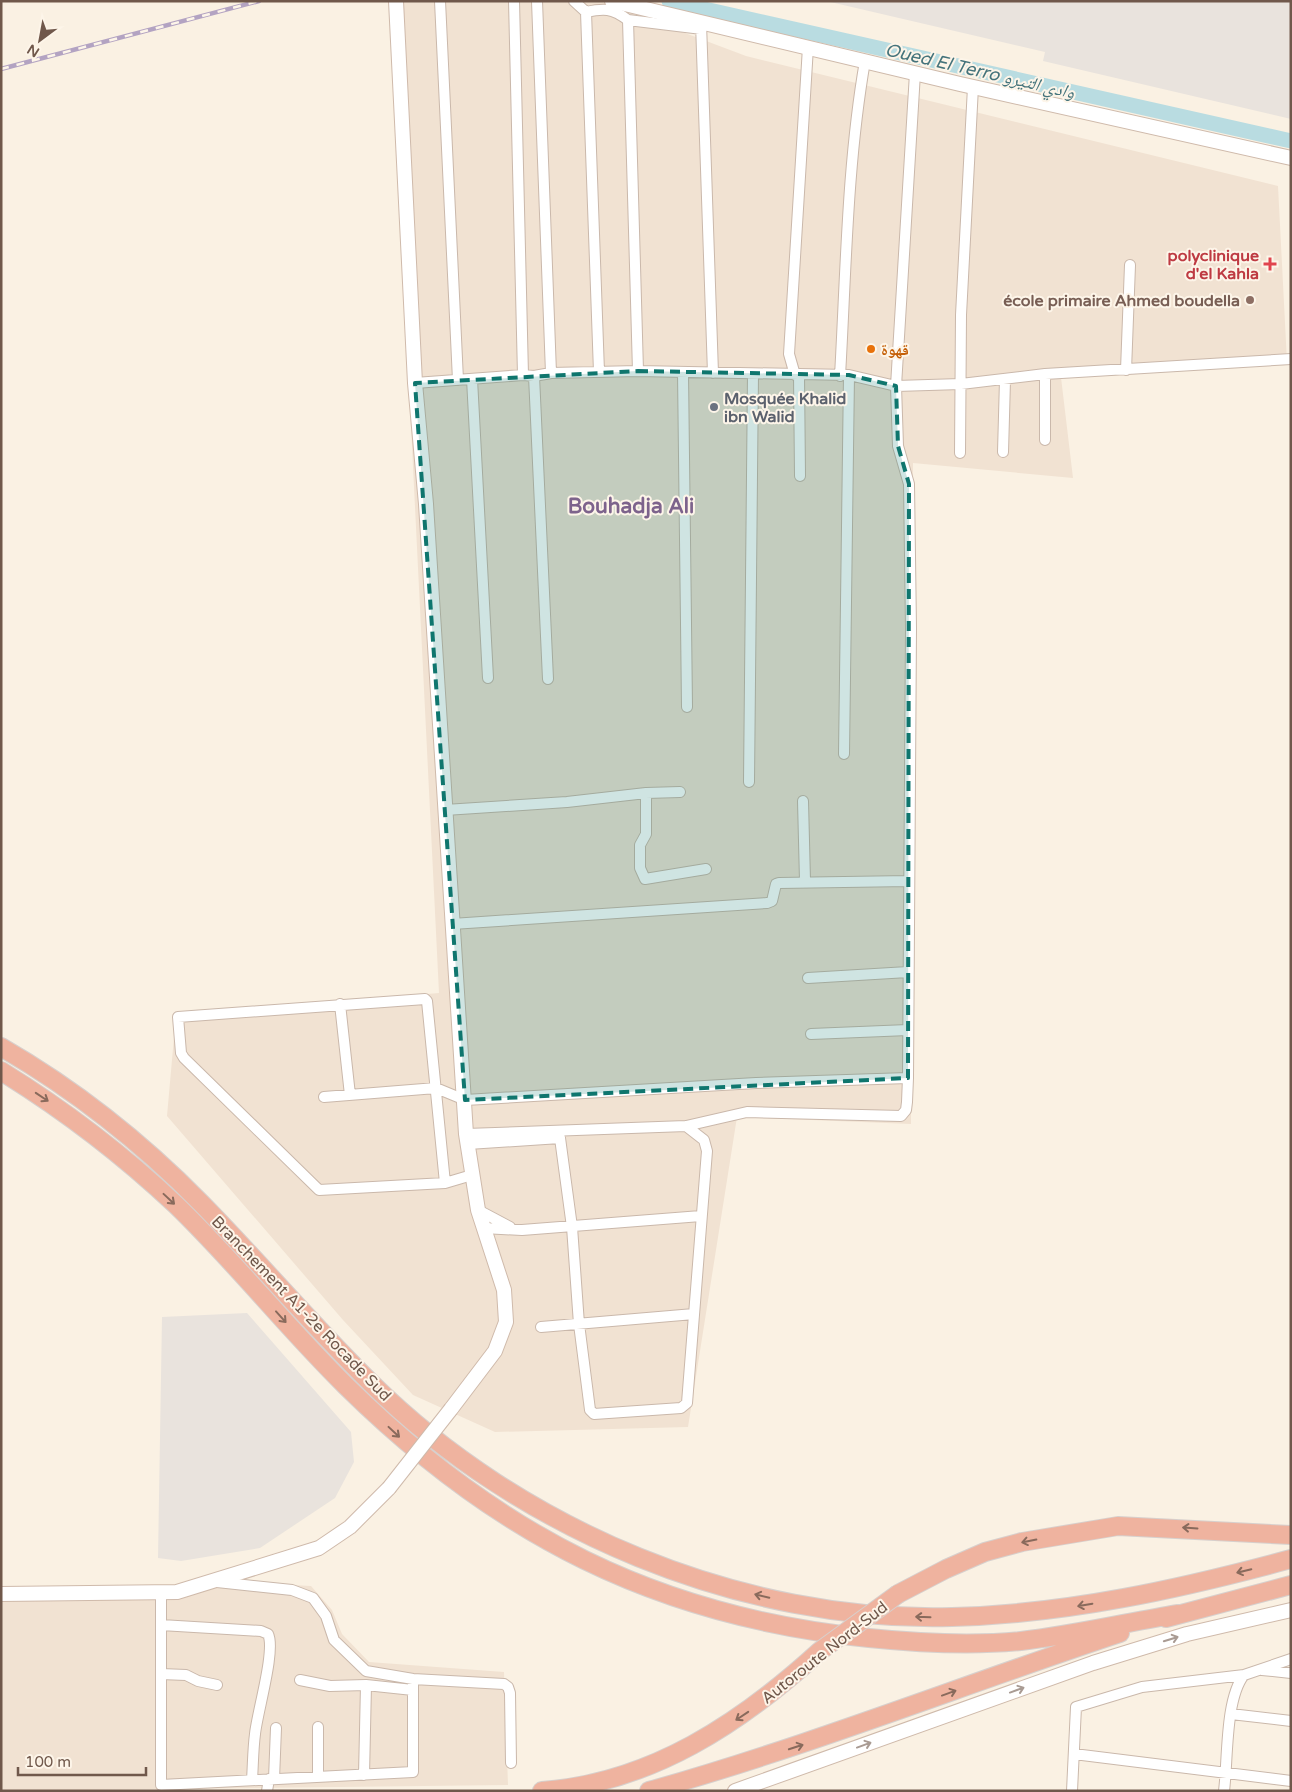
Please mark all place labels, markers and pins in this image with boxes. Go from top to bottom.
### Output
place label: polyclinique d'el Kahla [1168,246,1259,284]
marker: polyclinique d'el Kahla [1263,257,1277,271]
place label: école primaire Ahmed boudella [1003,291,1240,311]
marker: école primaire Ahmed boudella [1244,294,1256,306]
place label: قهوة [881,340,909,360]
marker: قهوة [865,343,877,355]
place label: Mosquée Khalid ibn Walid [724,389,846,427]
marker: Mosquée Khalid ibn Walid [708,401,720,413]

